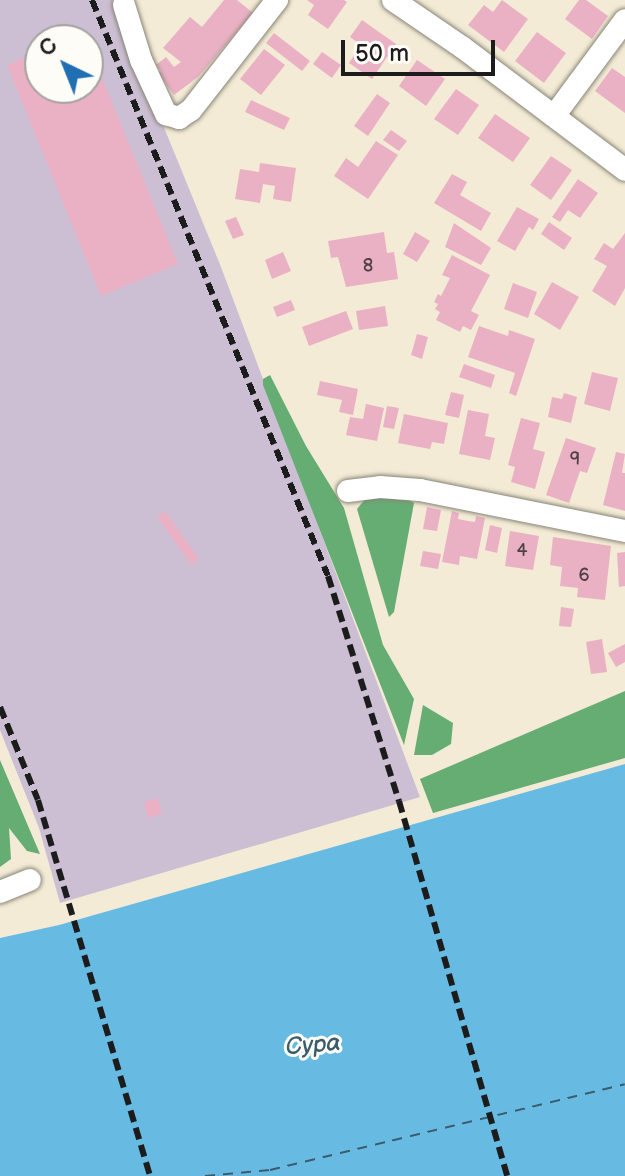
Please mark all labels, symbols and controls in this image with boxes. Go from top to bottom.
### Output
north arrow [24,24,104,104]
scale bar [345,24,499,74]
text: С [34,32,63,63]
text: 50 m [355,39,409,68]
house number: 8 [363,255,373,277]
house number: 9 [570,449,580,471]
house number: 4 [517,540,527,562]
house number: 6 [579,565,589,587]
water label: Сура [284,1028,342,1062]

